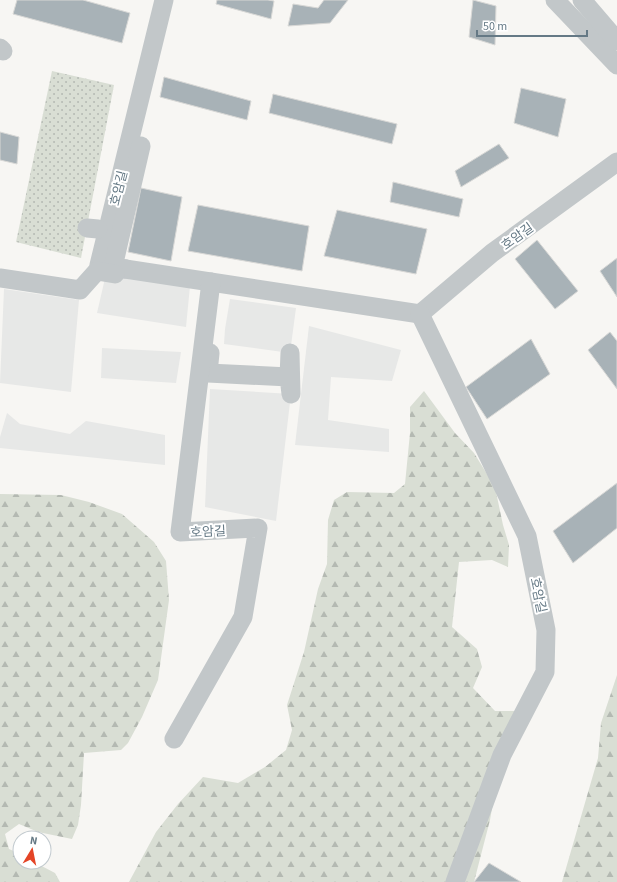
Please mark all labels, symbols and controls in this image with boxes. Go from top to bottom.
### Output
scale bar [477,12,587,38]
text: 50 m [483,18,507,35]
street label: 호암길 [106,169,132,208]
street label: 호암길 [498,219,537,255]
street label: 호암길 [190,522,226,542]
street label: 호암길 [525,576,551,615]
north arrow [12,830,52,870]
text: N [29,833,39,849]

